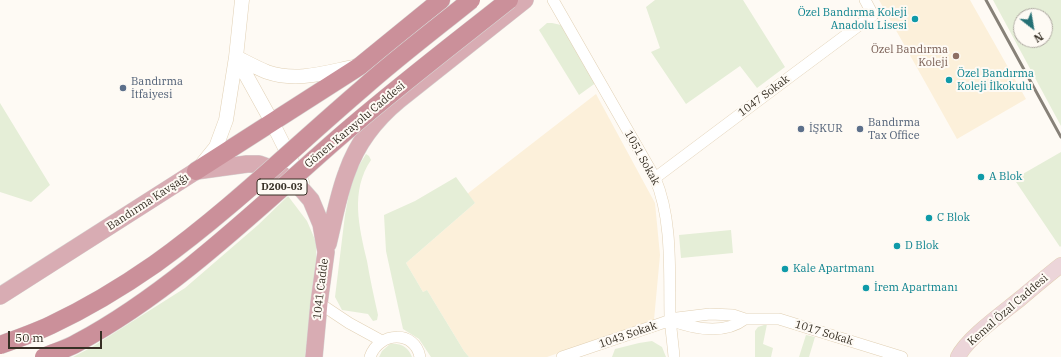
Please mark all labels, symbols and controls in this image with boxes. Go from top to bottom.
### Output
place label: Özel Bandırma Koleji Anadolu Lisesi [798,6,907,32]
north arrow [1013,8,1053,48]
marker: Özel Bandırma Koleji Anadolu Lisesi [910,14,920,24]
text: N [1031,29,1046,46]
place label: Özel Bandırma Koleji [871,43,948,69]
marker: Özel Bandırma Koleji [951,51,961,61]
place label: Özel Bandırma Koleji İlkokulu [957,67,1034,93]
street label: 1047 Sokak [736,73,792,119]
place label: Bandırma İtfaiyesi [131,75,183,101]
marker: Özel Bandırma Koleji İlkokulu [944,75,954,85]
street label: Gönen Karayolu Caddesi [302,79,408,171]
marker: Bandırma İtfaiyesi [118,83,128,93]
place label: Bandırma Tax Office [868,116,920,142]
place label: İŞKUR [809,122,843,136]
marker: İŞKUR [796,124,806,134]
marker: Bandırma Tax Office [855,124,865,134]
street label: 1051 Sokak [622,128,662,188]
place label: A Blok [989,170,1022,184]
street label: Bandırma Kavşağı [105,171,191,233]
marker: A Blok [976,172,986,182]
road number: D200-03 [257,179,307,195]
place label: C Blok [937,211,970,225]
marker: C Blok [924,213,934,223]
place label: D Blok [905,239,939,253]
marker: D Blok [892,241,902,251]
street label: 1041 Cadde [311,258,331,320]
place label: Kale Apartmanı [793,262,875,276]
marker: Kale Apartmanı [780,264,790,274]
street label: Kemal Özal Caddesi [965,271,1051,349]
place label: İrem Apartmanı [874,281,958,295]
marker: İrem Apartmanı [861,283,871,293]
street label: 1017 Sokak [793,318,855,348]
street label: 1043 Sokak [597,319,659,351]
scale bar [10,323,104,349]
text: 50 m [15,330,44,345]

